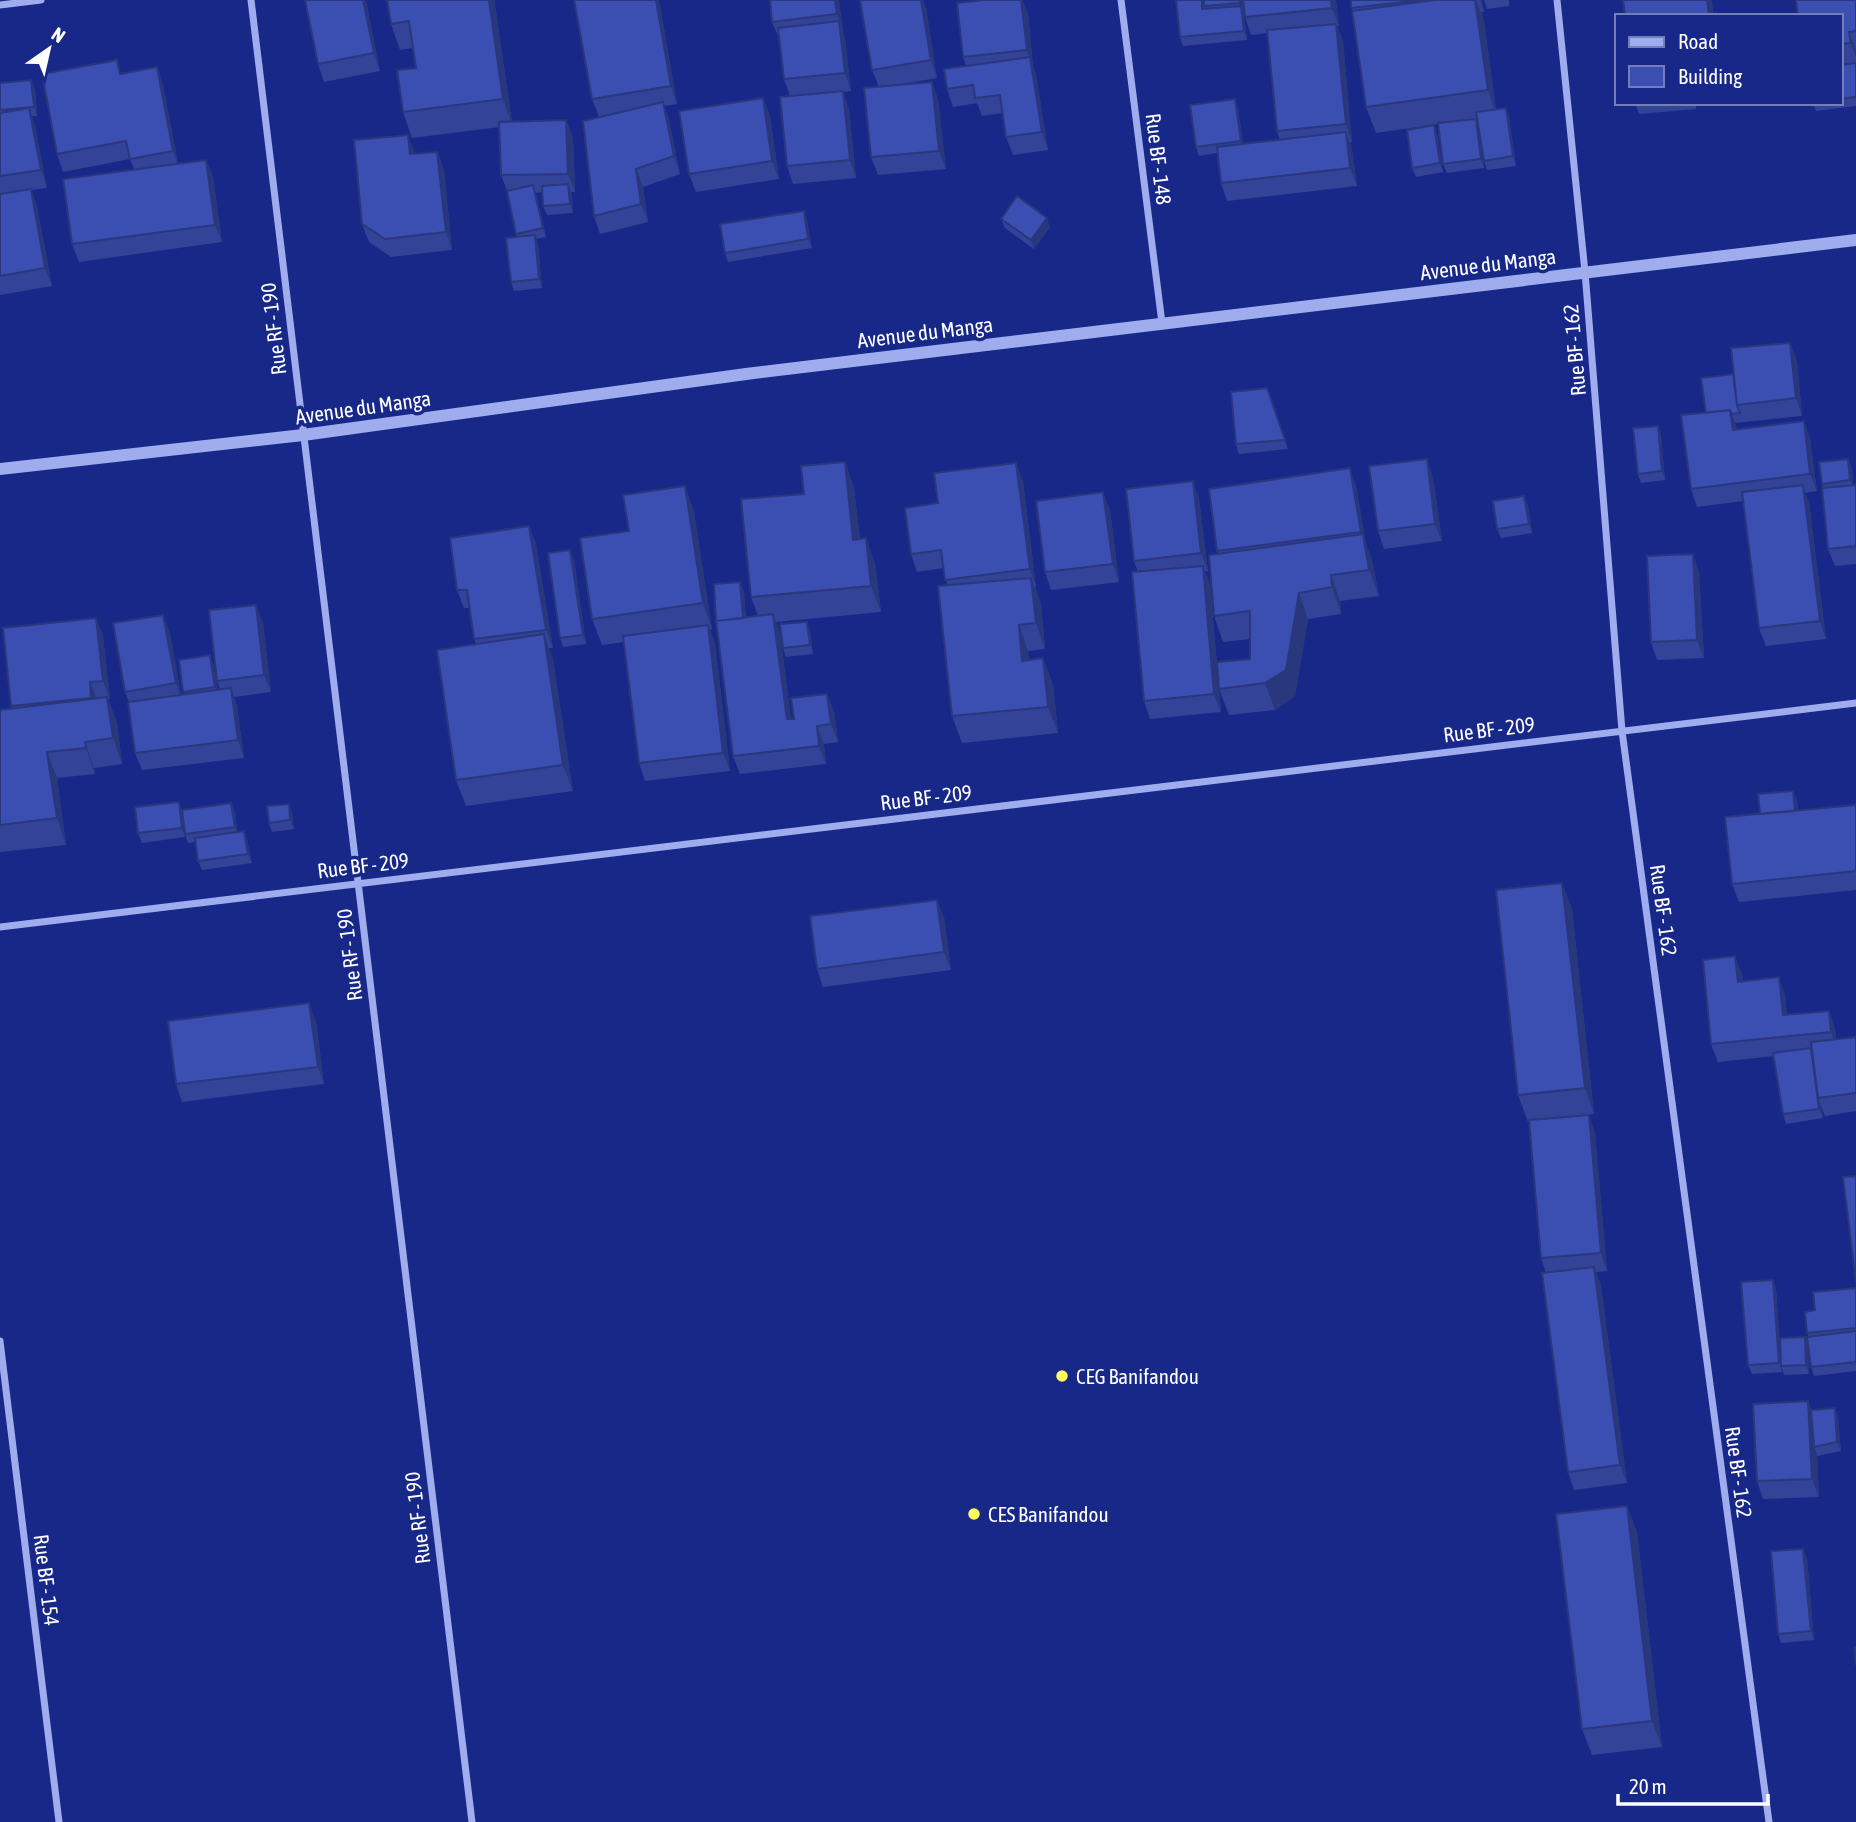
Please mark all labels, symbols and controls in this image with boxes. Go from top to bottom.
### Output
north arrow [14,14,84,84]
legend [1615,14,1842,105]
text: N [48,23,69,47]
text: Road [1678,29,1718,53]
text: Building [1678,64,1742,88]
street label: Rue BF - 148 [1141,112,1177,206]
street label: Avenue du Manga [1419,244,1557,284]
street label: Rue RF - 190 [255,281,291,376]
street label: Rue BF - 162 [1558,303,1590,397]
street label: Avenue du Manga [856,312,994,352]
street label: Avenue du Manga [294,386,432,428]
street label: Rue BF - 209 [1442,711,1536,747]
street label: Rue BF - 209 [879,779,973,815]
street label: Rue BF - 209 [316,847,410,883]
street label: Rue BF - 162 [1646,863,1682,957]
street label: Rue RF - 190 [331,907,367,1002]
place label: CEG Banifandou [1076,1364,1199,1388]
marker: CEG Banifandou [1054,1368,1070,1384]
street label: Rue BF - 162 [1721,1425,1757,1519]
street label: Rue RF - 190 [399,1470,435,1565]
place label: CES Banifandou [988,1502,1109,1526]
marker: CES Banifandou [966,1506,982,1522]
street label: Rue BF - 154 [29,1533,65,1627]
scale bar [1618,1762,1769,1806]
text: 20 m [1629,1774,1667,1798]

